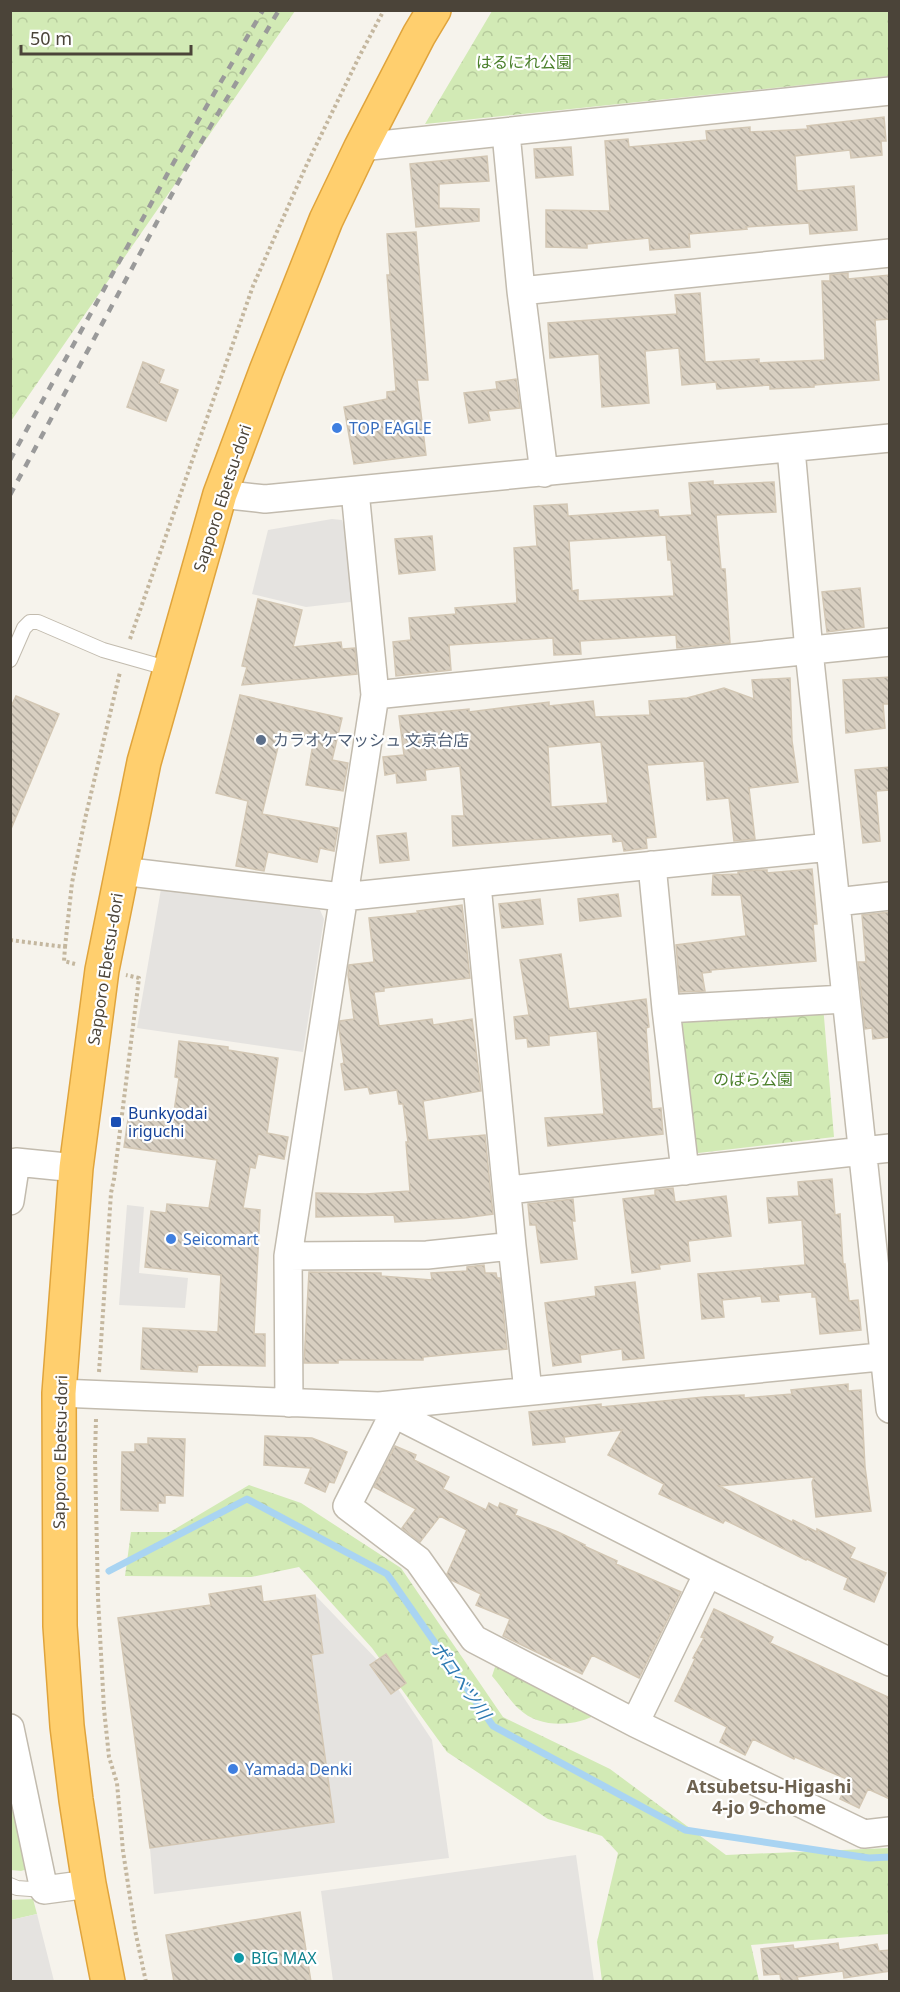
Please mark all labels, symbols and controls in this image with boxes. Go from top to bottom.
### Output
scale bar [21,18,190,56]
text: 50 m [30,26,72,50]
park label: はるにれ公園 [476,51,572,73]
place label: TOP EAGLE [349,417,432,439]
street label: Sapporo Ebetsu-dori [188,421,256,575]
marker: TOP EAGLE [330,421,344,435]
place label: カラオケマッシュ 文京台店 [273,729,469,751]
marker: カラオケマッシュ 文京台店 [254,733,268,747]
street label: Sapporo Ebetsu-dori [82,891,128,1047]
park label: のばら公園 [713,1068,793,1090]
place label: Bunkyodai iriguchi [128,1102,208,1142]
marker: Bunkyodai iriguchi [109,1115,123,1129]
place label: Seicomart [183,1228,259,1250]
marker: Seicomart [164,1232,178,1246]
street label: Sapporo Ebetsu-dori [48,1375,72,1529]
water label: ポロベツ川 [425,1636,498,1725]
place label: Yamada Denki [245,1758,352,1780]
marker: Yamada Denki [226,1762,240,1776]
district label: Atsubetsu-Higashi 4-jo 9-chome [687,1774,851,1819]
place label: BIG MAX [251,1947,317,1969]
marker: BIG MAX [232,1951,246,1965]

